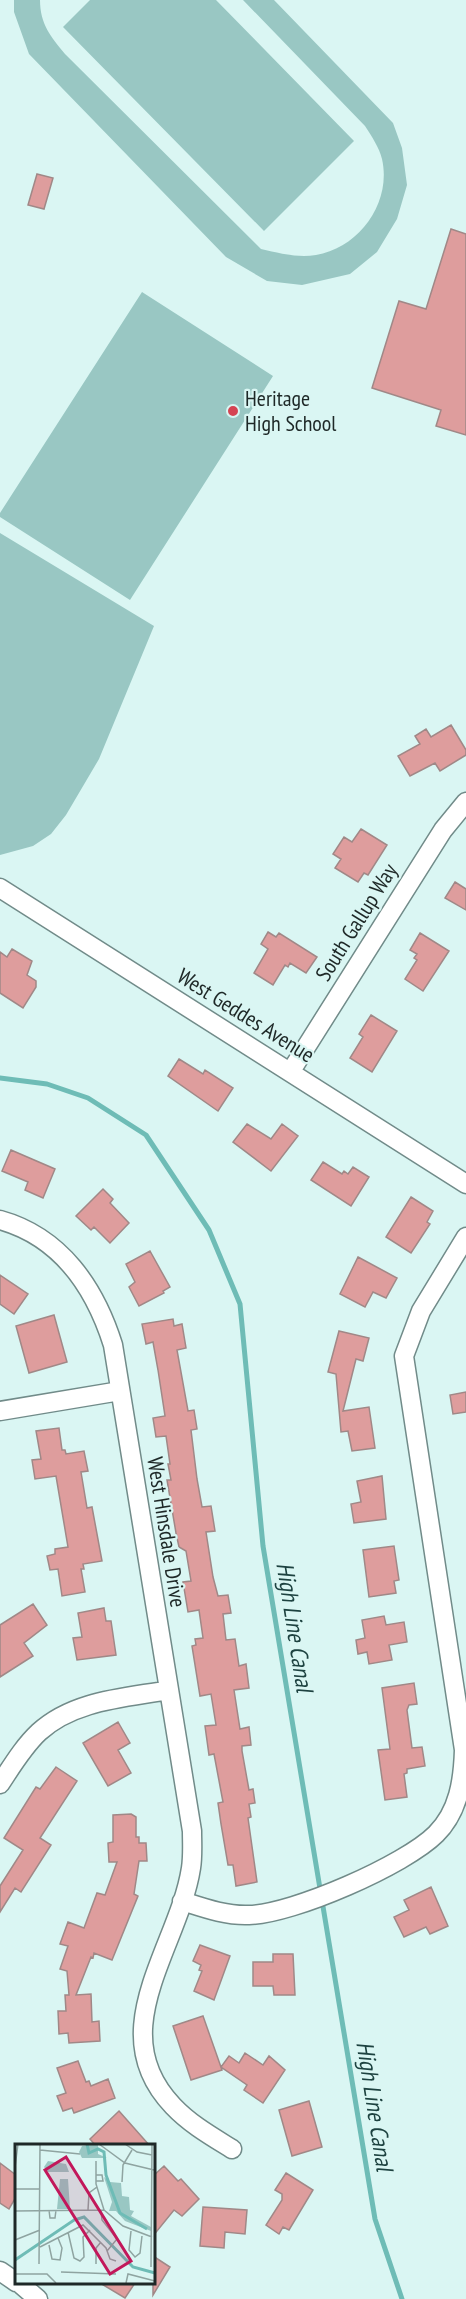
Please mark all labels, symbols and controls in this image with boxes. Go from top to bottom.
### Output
place label: Heritage High School [245,384,337,437]
marker: Heritage High School [226,404,240,418]
street label: South Gallup Way [309,857,404,986]
street label: West Geddes Avenue [172,962,320,1068]
street label: West Hinsdale Drive [141,1455,193,1609]
water label: High Line Canal [269,1560,321,1696]
water label: High Line Canal [349,2039,401,2175]
inset map [15,2144,154,2284]

